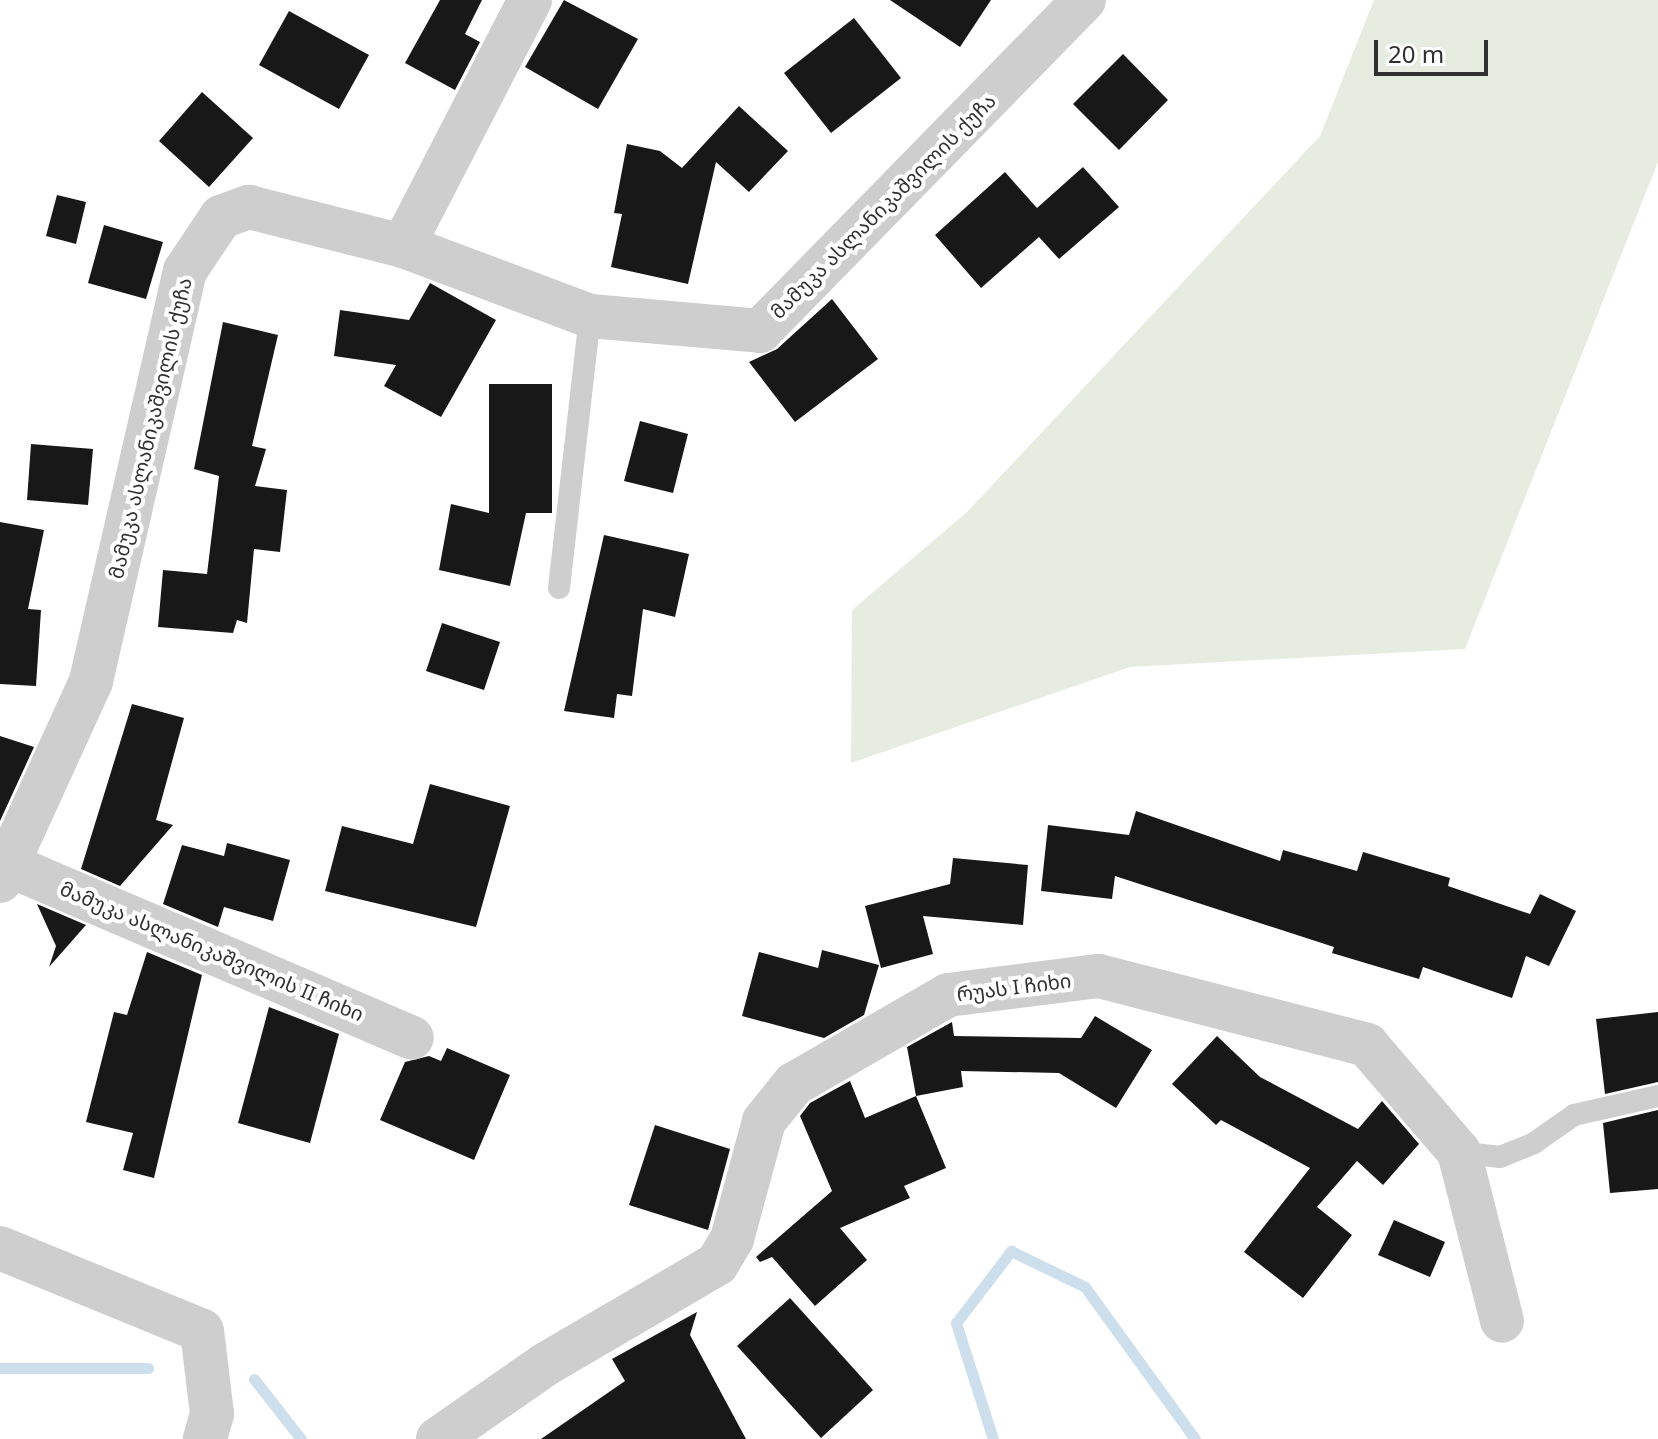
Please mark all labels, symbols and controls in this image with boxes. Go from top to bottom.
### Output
scale bar [1378,24,1492,74]
text: 20 m [1388,37,1444,70]
street label: მამუკა ასლანიკაშვილის ქუჩა [765,88,1001,324]
street label: მამუკა ასლანიკაშვილის ქუჩა [104,275,196,581]
street label: მამუკა ასლანიკაშვილის II ჩიხი [57,876,367,1026]
street label: რუას I ჩიხი [955,968,1073,1006]

